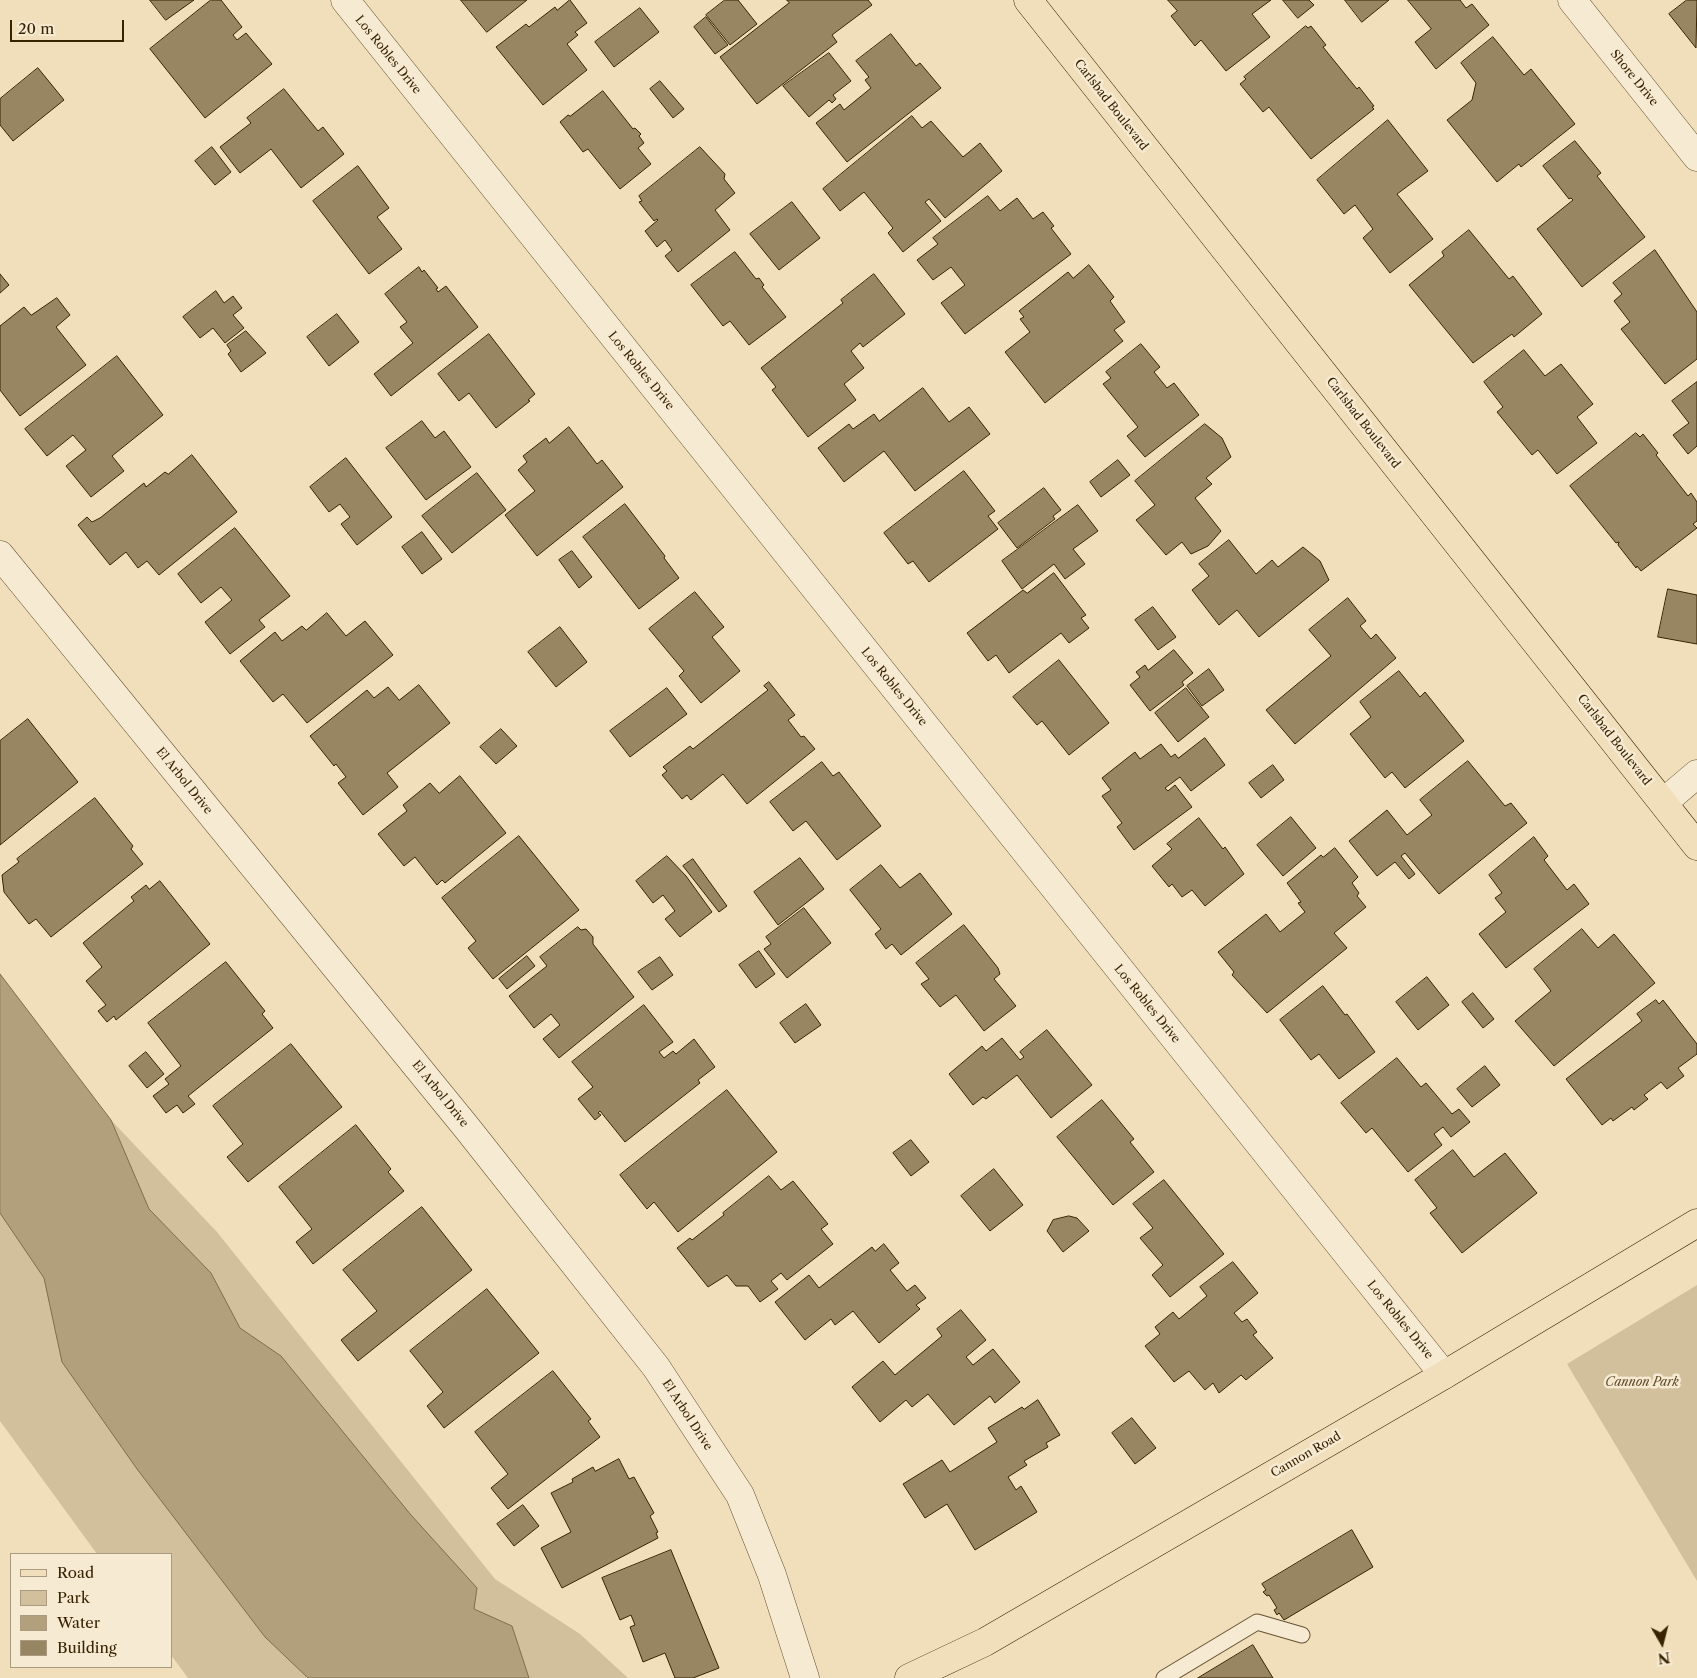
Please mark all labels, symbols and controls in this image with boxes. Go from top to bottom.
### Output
scale bar [12,10,126,42]
street label: Los Robles Drive [352,13,424,97]
text: 20 m [18,19,54,38]
street label: Shore Drive [1607,47,1661,109]
street label: Carlsbad Boulevard [1071,57,1151,153]
street label: Los Robles Drive [605,329,677,413]
street label: Carlsbad Boulevard [1323,375,1403,471]
street label: Los Robles Drive [858,645,930,729]
street label: Carlsbad Boulevard [1574,692,1654,788]
street label: El Arbol Drive [153,745,215,817]
street label: Los Robles Drive [1111,962,1183,1046]
street label: El Arbol Drive [409,1058,471,1130]
street label: Los Robles Drive [1364,1278,1436,1362]
park label: Cannon Park [1605,1376,1679,1390]
street label: El Arbol Drive [659,1377,715,1453]
street label: Cannon Road [1268,1429,1344,1481]
legend [10,1553,172,1668]
text: Road [57,1563,94,1582]
text: Park [57,1588,90,1607]
text: Water [57,1613,100,1632]
north arrow [1637,1618,1687,1668]
text: Building [57,1638,117,1657]
text: N [1657,1648,1671,1668]

